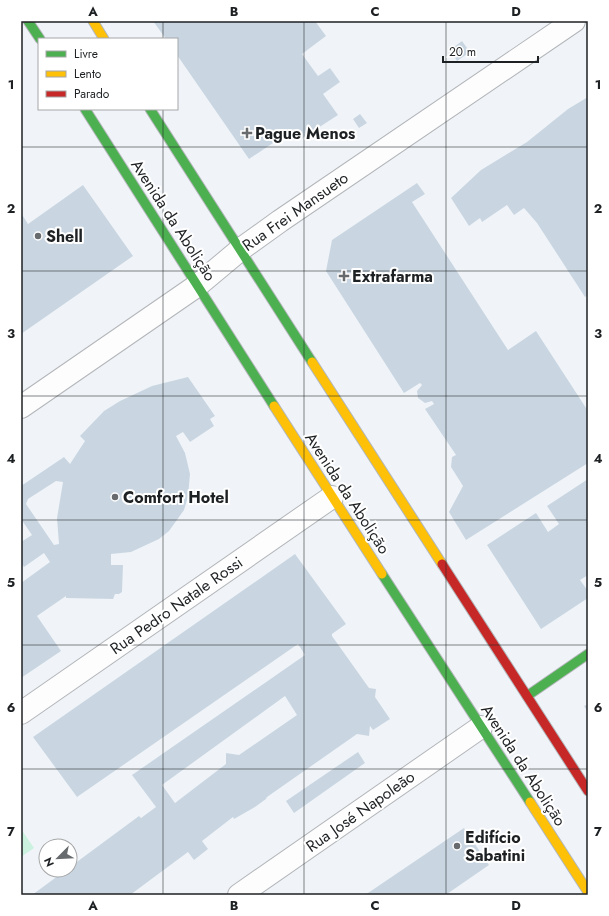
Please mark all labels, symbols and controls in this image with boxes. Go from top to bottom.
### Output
text: A [87,2,98,21]
text: B [230,2,239,21]
text: C [370,2,380,21]
text: D [511,2,521,21]
legend [38,38,178,110]
scale bar [443,38,538,64]
text: 20 m [449,43,476,61]
text: Livre [74,45,98,63]
text: Lento [74,65,102,83]
text: 1 [8,75,14,94]
text: 1 [595,75,601,94]
text: Parado [74,85,110,103]
place label: Pague Menos [255,122,355,145]
marker: Pague Menos [242,128,252,138]
street label: Avenida da Abolição [126,155,222,286]
street label: Rua Frei Mansueto [238,166,353,257]
text: 2 [7,199,15,218]
text: 2 [594,199,602,218]
place label: Shell [46,225,83,248]
marker: Shell [33,231,43,241]
place label: Extrafarma [352,265,433,288]
marker: Extrafarma [339,271,349,281]
text: 3 [7,324,15,343]
text: 3 [594,324,602,343]
street label: Avenida da Abolição [300,428,396,559]
text: 4 [6,449,16,468]
text: 4 [593,449,603,468]
place label: Comfort Hotel [123,486,229,509]
marker: Comfort Hotel [110,492,120,502]
street label: Rua Pedro Natale Rossi [105,551,247,660]
text: 5 [7,573,15,592]
text: 5 [594,573,602,592]
text: 6 [7,698,16,717]
text: 6 [594,698,603,717]
street label: Avenida da Abolição [476,700,572,831]
street label: Rua José Napoleão [301,765,420,858]
text: 7 [7,822,15,841]
text: 7 [594,822,602,841]
place label: Edifício Sabatini [465,826,525,867]
north arrow [38,838,78,878]
marker: Edifício Sabatini [452,841,462,851]
text: N [40,855,58,869]
text: A [87,896,98,915]
text: B [230,896,239,915]
text: C [370,896,380,915]
text: D [511,896,521,915]

